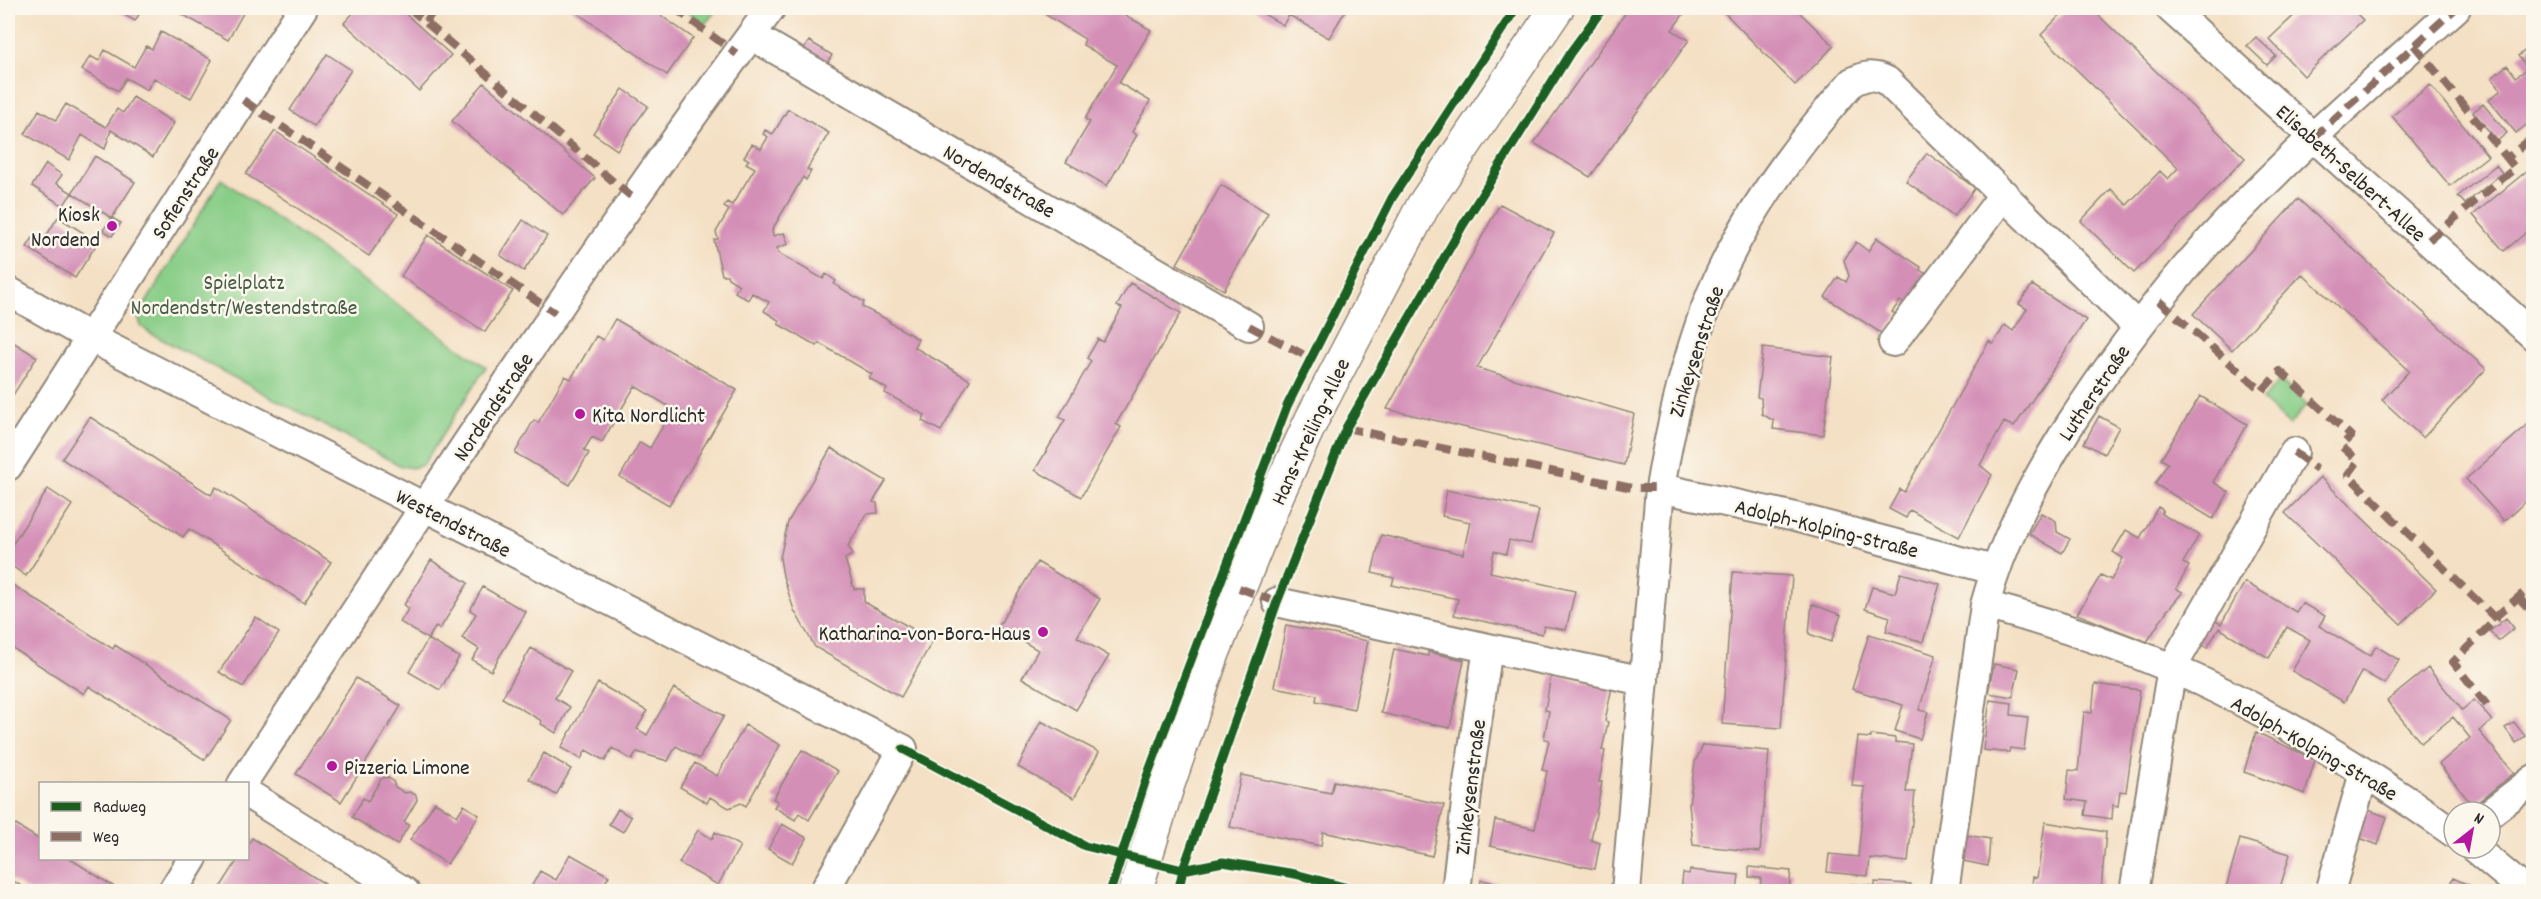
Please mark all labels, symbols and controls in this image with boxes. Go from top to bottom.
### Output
street label: Elisabeth-Selbert-Allee [2267,98,2432,251]
street label: Nordendstraße [936,138,1060,228]
street label: Sofienstraße [145,141,229,247]
place label: Kiosk Nordend [31,201,100,257]
marker: Kiosk Nordend [105,219,119,233]
park label: Spielplatz Nordendstr/Westendstraße [131,269,357,325]
street label: Zinkeysenstraße [1662,282,1734,422]
street label: Lutherstraße [2052,339,2140,448]
street label: Nordendstraße [447,347,543,469]
street label: Hans-Kreiling-Allee [1265,354,1360,511]
place label: Kita Nordlicht [592,402,705,433]
marker: Kita Nordlicht [573,407,587,421]
street label: Westendstraße [389,483,516,567]
street label: Adolph-Kolping-Straße [1731,493,1921,568]
place label: Katharina-von-Bora-Haus [819,620,1031,651]
marker: Katharina-von-Bora-Haus [1036,625,1050,639]
street label: Adolph-Kolping-Straße [2224,690,2403,811]
street label: Zinkeysenstraße [1449,718,1496,857]
place label: Pizzeria Limone [344,754,470,785]
marker: Pizzeria Limone [325,759,339,773]
legend [39,782,249,860]
text: Radweg [93,796,146,821]
north arrow [2442,800,2502,860]
text: N [2469,807,2488,831]
text: Weg [93,826,119,851]

